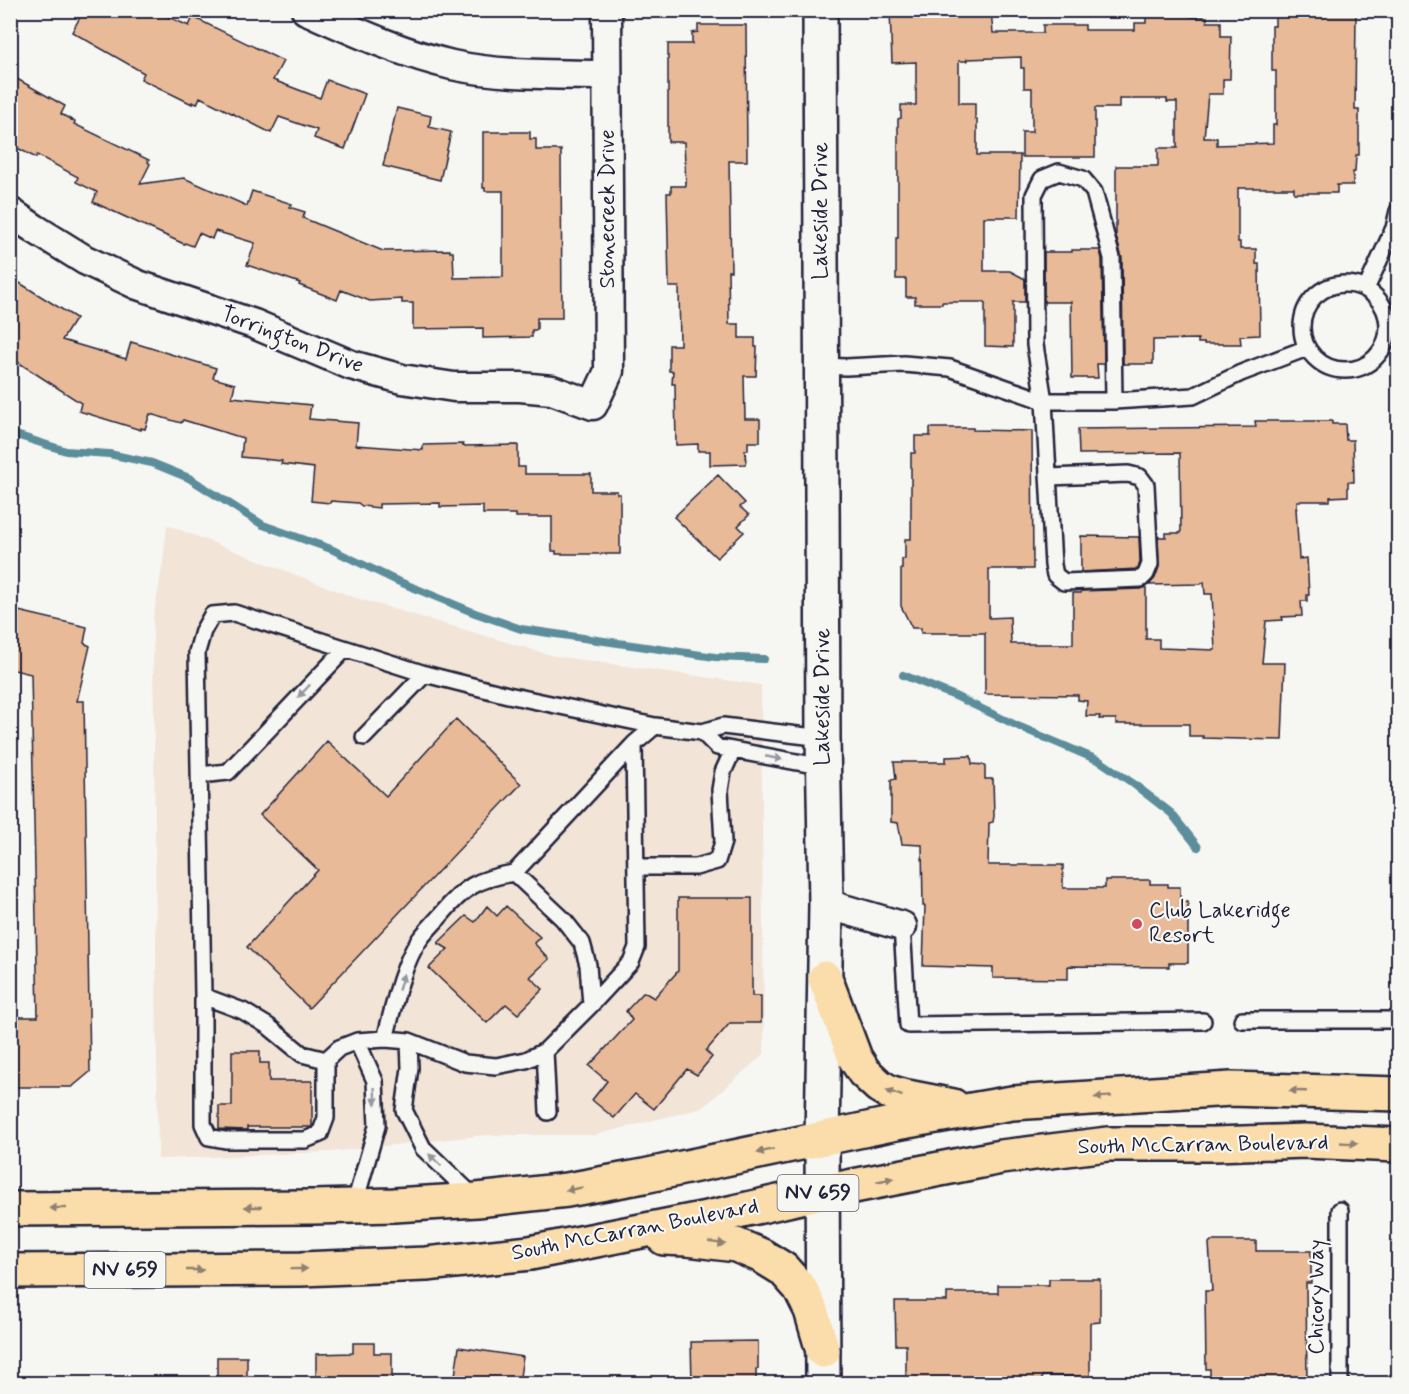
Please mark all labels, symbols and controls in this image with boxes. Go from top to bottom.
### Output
street label: Stonecreek Drive [594,129,622,289]
street label: Lakeside Drive [807,142,835,280]
street label: Torrington Drive [216,300,367,383]
street label: Lakeside Drive [809,628,837,766]
one-way arrow [297,684,311,699]
one-way arrow [765,754,784,763]
place label: Club Lakeridge Resort [1149,897,1291,950]
marker: Club Lakeridge Resort [1130,917,1144,931]
one-way arrow [397,973,406,991]
one-way arrow [1289,1086,1308,1096]
one-way arrow [371,1087,380,1106]
one-way arrow [885,1088,903,1098]
one-way arrow [1094,1092,1113,1101]
street label: South McCarran Boulevard [1077,1129,1329,1161]
one-way arrow [1340,1138,1359,1147]
one-way arrow [755,1147,774,1156]
one-way arrow [428,1153,442,1167]
road number: NV 659 [778,1175,858,1211]
one-way arrow [875,1175,894,1184]
one-way arrow [564,1184,583,1193]
street label: South McCarran Boulevard [509,1192,761,1268]
one-way arrow [244,1202,263,1212]
one-way arrow [49,1203,68,1213]
one-way arrow [708,1238,727,1247]
street label: Chicory Way [1303,1239,1331,1355]
road number: NV 659 [84,1252,166,1288]
one-way arrow [289,1264,308,1274]
one-way arrow [185,1265,204,1275]

